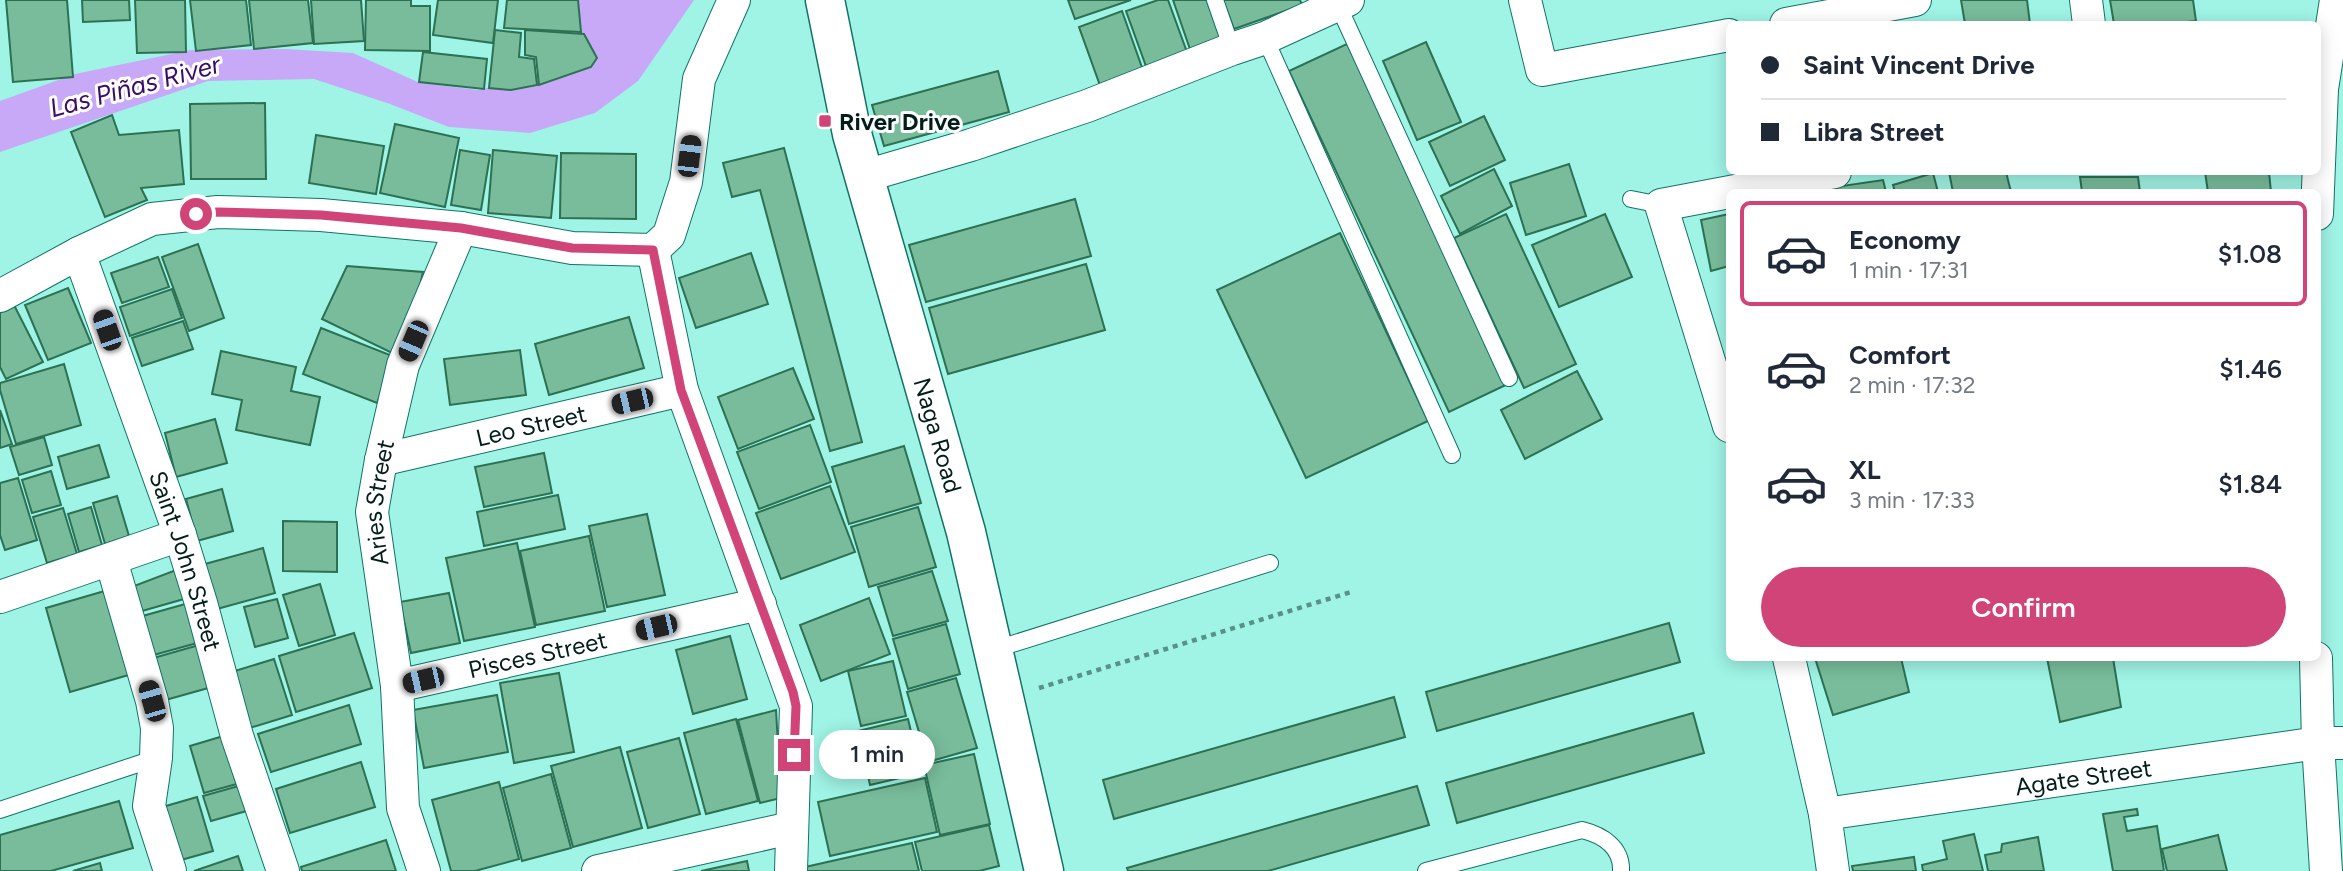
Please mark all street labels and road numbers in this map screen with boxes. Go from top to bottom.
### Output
street label: Naga Road [908,374,969,496]
street label: Leo Street [473,398,589,452]
street label: Aries Street [358,437,400,568]
street label: Saint John Street [144,467,228,654]
street label: Pisces Street [465,625,609,684]
street label: Agate Street [2013,753,2154,801]

